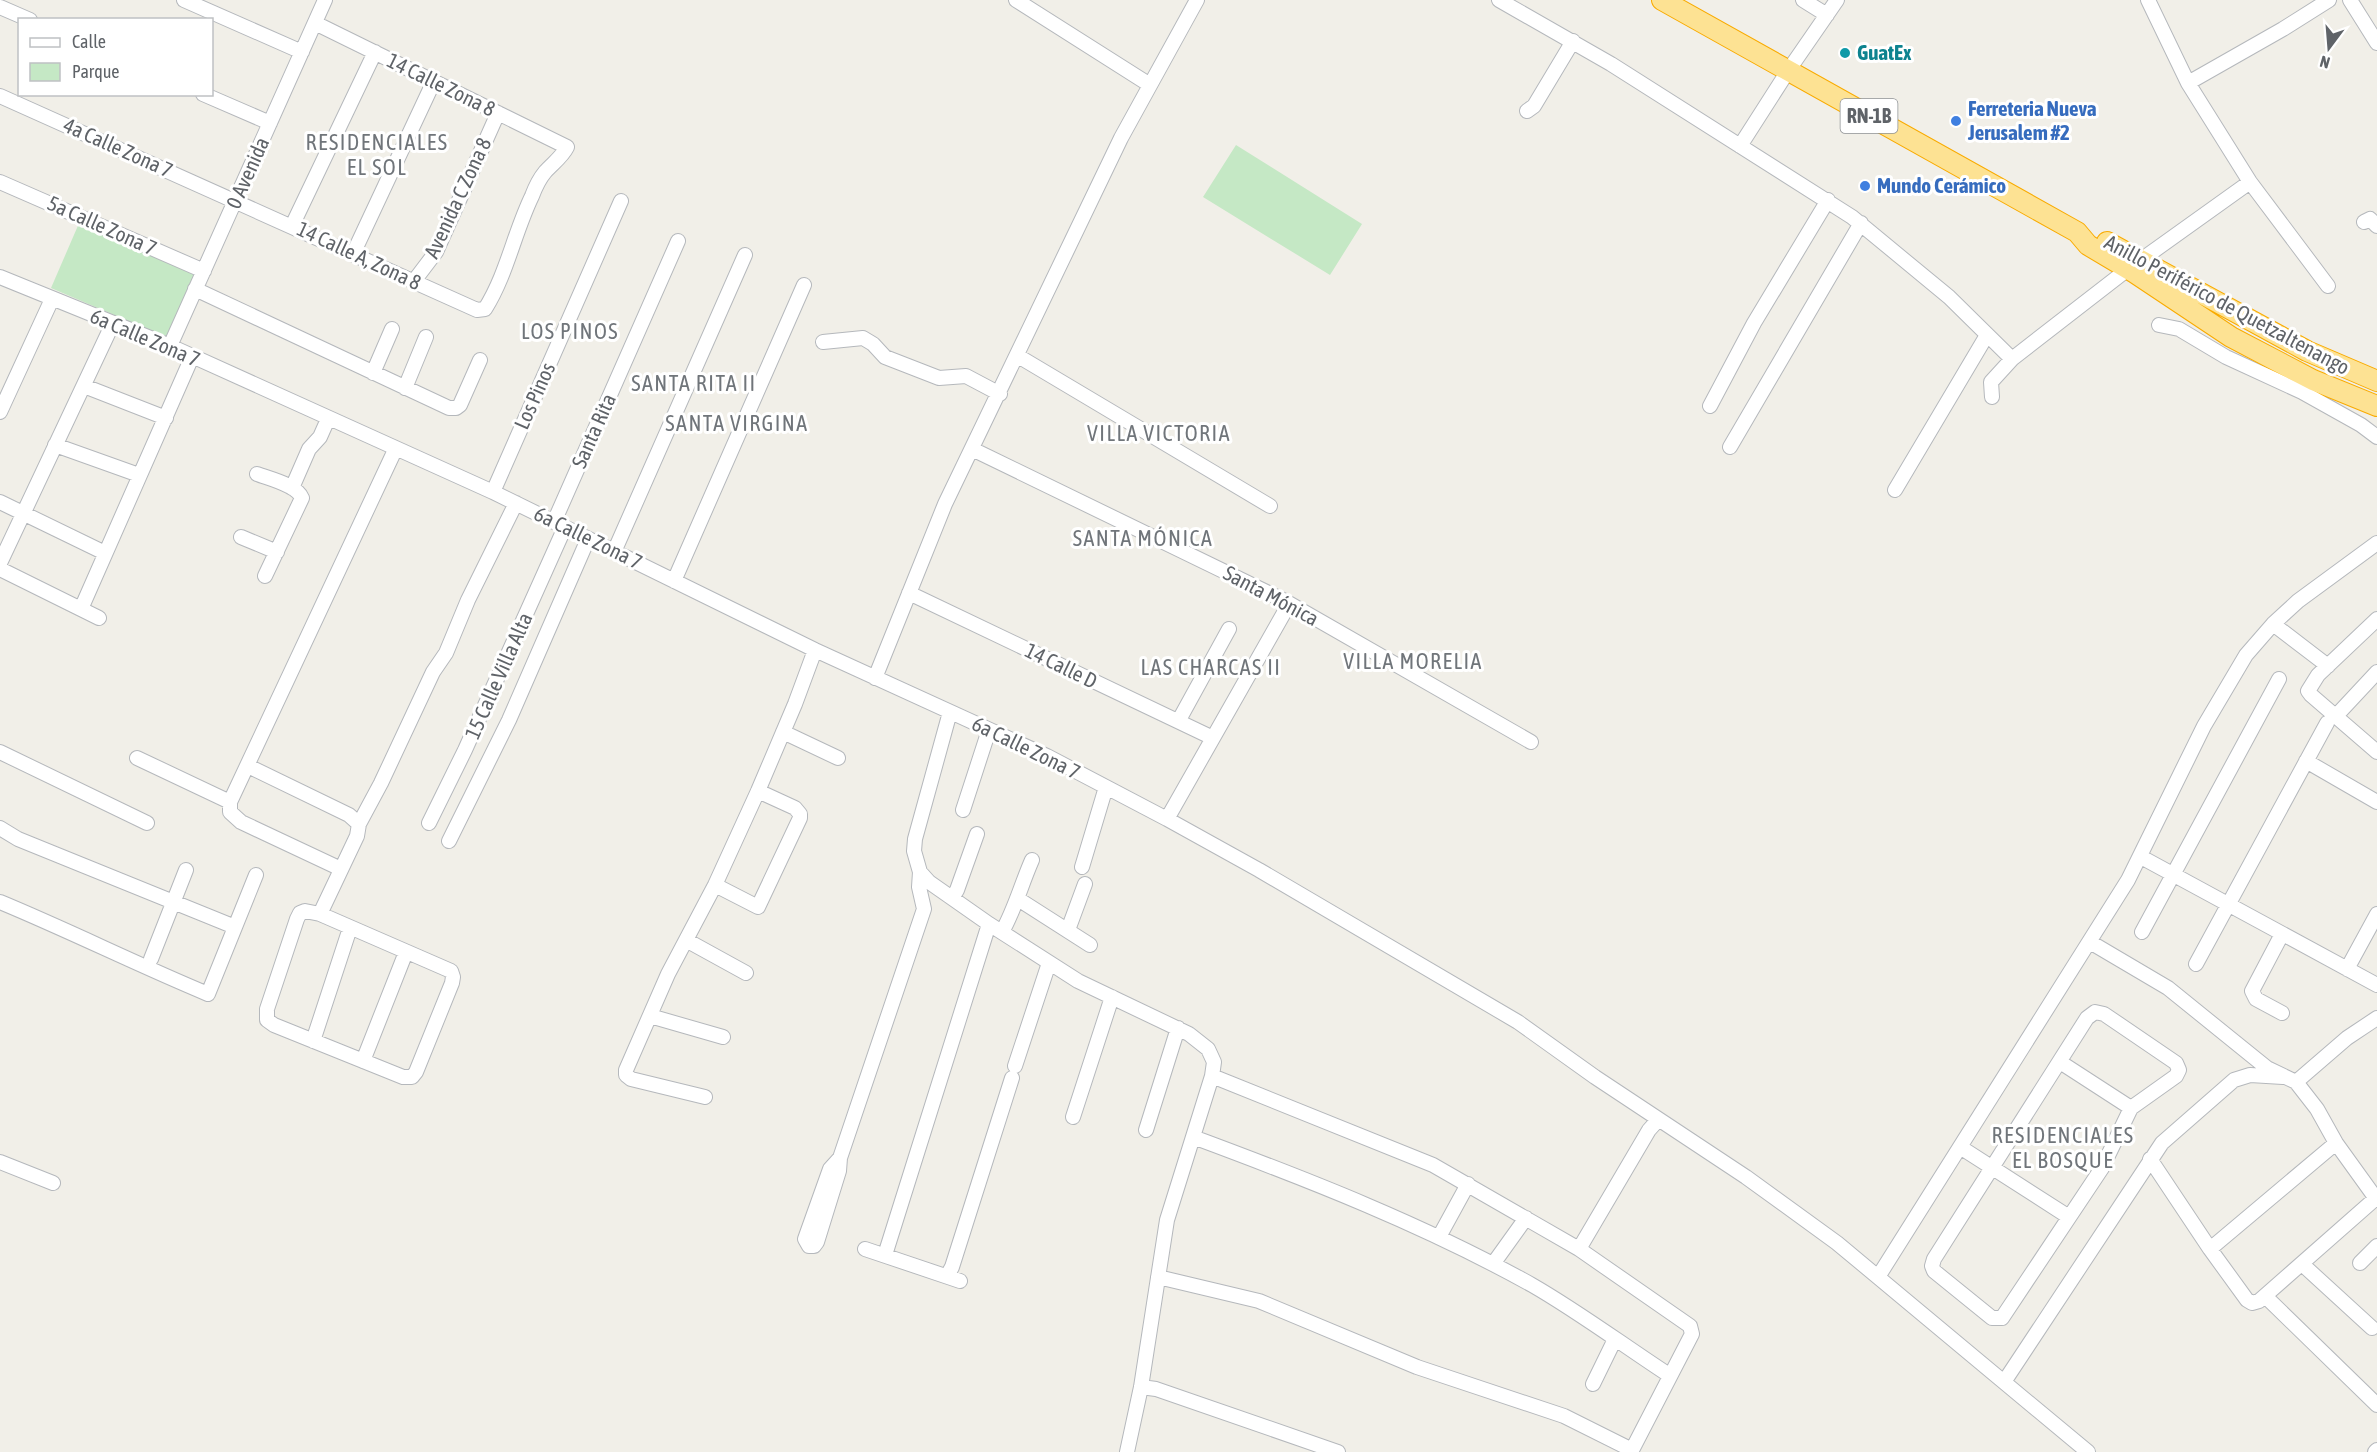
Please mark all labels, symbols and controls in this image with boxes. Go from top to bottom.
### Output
legend [18,18,213,96]
north arrow [2299,18,2359,78]
text: Calle [72,31,106,52]
place label: GuatEx [1857,40,1912,64]
marker: GuatEx [1838,46,1852,60]
street label: 14 Calle Zona 8 [384,48,499,121]
text: N [2318,52,2332,72]
text: Parque [72,61,120,82]
place label: Ferreteria Nueva Jerusalem #2 [1967,96,2097,144]
road number: RN-1B [1840,99,1898,133]
street label: 4a Calle Zona 7 [60,112,177,182]
marker: Ferreteria Nueva Jerusalem #2 [1949,114,1963,128]
district label: RESIDENCIALES EL SOL [306,129,448,180]
street label: 0 Avenida [221,133,273,212]
street label: Avenida C Zona 8 [419,133,496,262]
place label: Mundo Cerámico [1877,173,2006,197]
marker: Mundo Cerámico [1858,179,1872,193]
street label: 5a Calle Zona 7 [44,190,161,260]
street label: 14 Calle A, Zona 8 [294,216,425,294]
street label: Anillo Periférico de Quetzaltenango [2101,229,2354,379]
street label: 6a Calle Zona 7 [87,303,204,371]
district label: LOS PINOS [521,318,619,344]
street label: Los Pinos [509,359,559,433]
district label: SANTA RITA II [631,370,757,396]
street label: Santa Rita [566,390,620,471]
district label: SANTA VIRGINA [665,410,809,436]
district label: VILLA VICTORIA [1087,420,1231,446]
street label: 6a Calle Zona 7 [531,501,646,574]
district label: SANTA MÓNICA [1073,525,1213,551]
street label: Santa Mónica [1220,560,1323,630]
street label: 15 Calle Villa Alta [460,609,537,742]
street label: 14 Calle D [1022,637,1101,693]
district label: VILLA MORELIA [1343,648,1483,674]
district label: LAS CHARCAS II [1141,654,1281,680]
street label: 6a Calle Zona 7 [969,711,1084,784]
district label: RESIDENCIALES EL BOSQUE [1992,1122,2134,1173]

